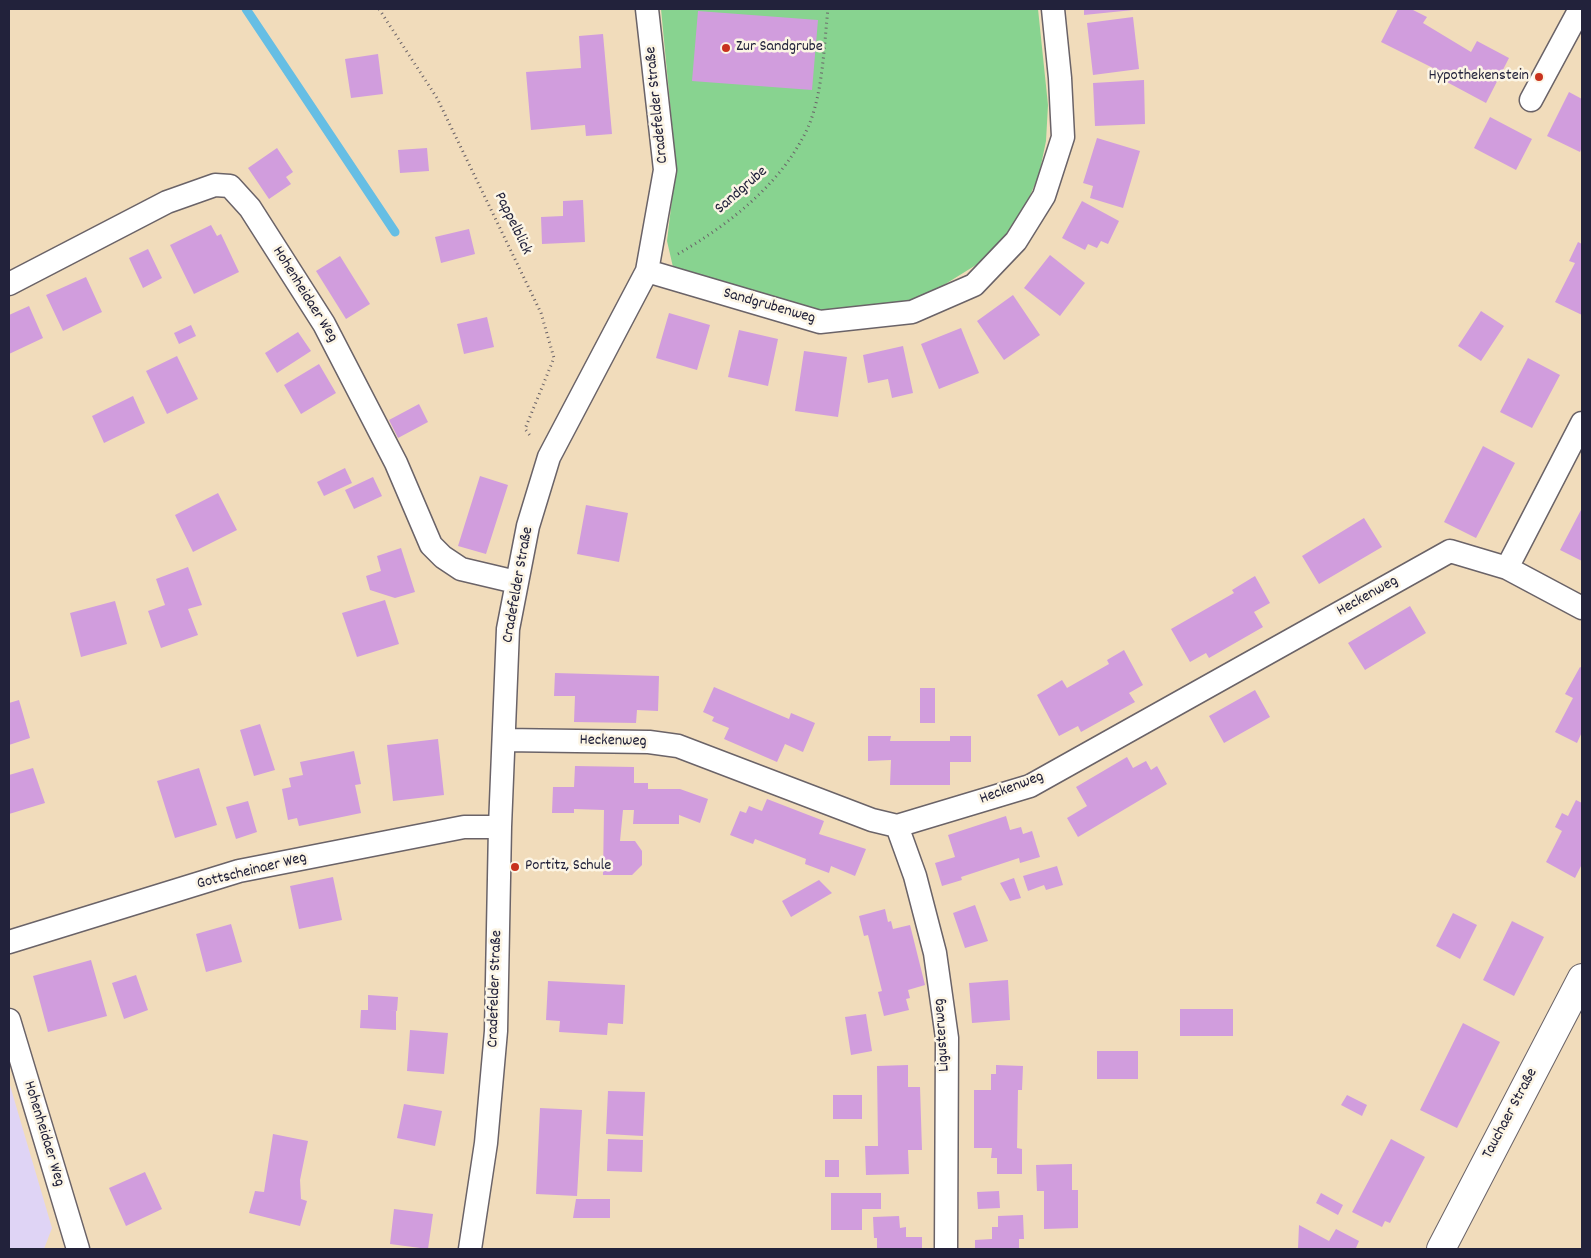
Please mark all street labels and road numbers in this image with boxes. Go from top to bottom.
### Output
street label: Cradefelder Straße [642,46,674,164]
street label: Sandgrube [712,163,772,219]
street label: Pappelblick [489,190,535,258]
street label: Hohenheidaer Weg [267,244,341,346]
street label: Sandgrubenweg [721,285,817,329]
street label: Cradefelder Straße [499,525,539,645]
street label: Heckenweg [1334,572,1402,622]
street label: Heckenweg [579,732,647,752]
street label: Heckenweg [977,768,1047,810]
street label: Gottscheinaer Weg [195,849,309,895]
street label: Cradefelder Straße [484,930,508,1048]
street label: Ligusterweg [931,998,955,1072]
street label: Tauchaer Straße [1479,1065,1543,1163]
street label: Hohenheidaer Weg [18,1079,68,1189]

